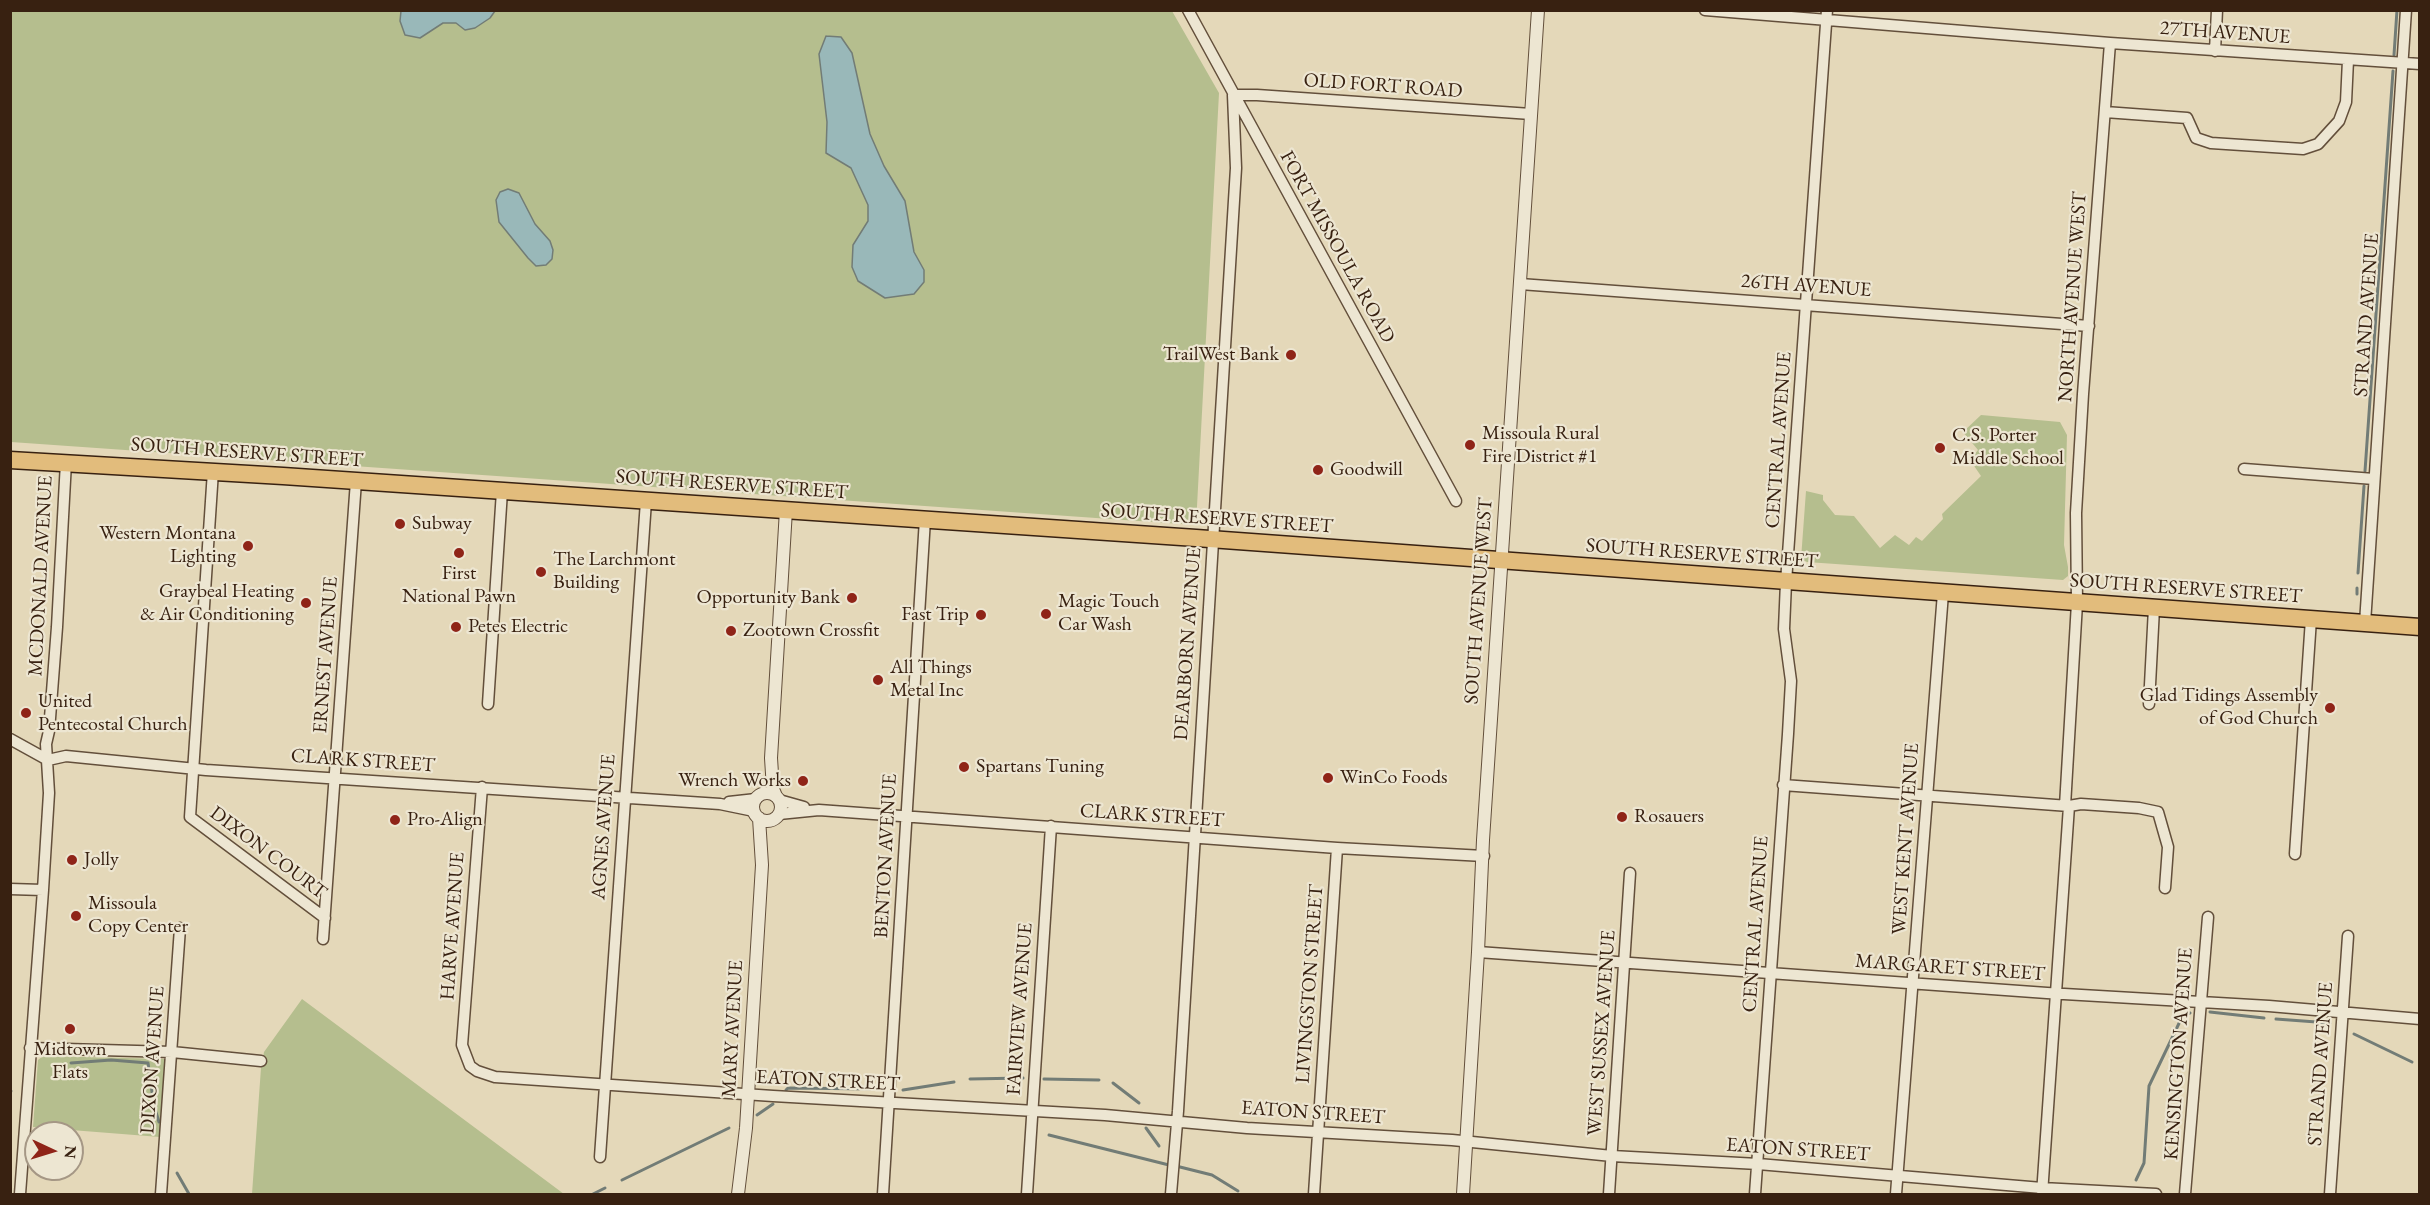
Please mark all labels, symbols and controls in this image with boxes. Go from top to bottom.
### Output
street label: 27TH AVENUE [2159,16,2291,50]
street label: OLD FORT ROAD [1303,68,1463,104]
street label: FORT MISSOULA ROAD [1274,147,1400,347]
street label: NORTH AVENUE WEST [2054,191,2092,403]
street label: STRAND AVENUE [2349,232,2385,398]
street label: 26TH AVENUE [1740,269,1872,303]
place label: TrailWest Bank [1163,343,1279,367]
marker: TrailWest Bank [1284,348,1298,362]
street label: CENTRAL AVENUE [1761,351,1797,529]
place label: Missoula Rural Fire District #1 [1482,422,1599,469]
place label: C.S. Porter Middle School [1952,424,2064,471]
street label: SOUTH RESERVE STREET [130,433,364,473]
marker: Missoula Rural Fire District #1 [1463,438,1477,452]
marker: C.S. Porter Middle School [1933,441,1947,455]
place label: Goodwill [1330,458,1403,482]
marker: Goodwill [1311,463,1325,477]
street label: SOUTH RESERVE STREET [615,465,849,505]
street label: MCDONALD AVENUE [24,475,58,677]
street label: SOUTH AVENUE WEST [1460,497,1498,705]
street label: SOUTH RESERVE STREET [1100,499,1334,539]
place label: Subway [412,512,472,536]
marker: Subway [393,517,407,531]
place label: Western Montana Lighting [99,522,236,569]
street label: SOUTH RESERVE STREET [1585,534,1819,574]
marker: Western Montana Lighting [241,539,255,553]
marker: First National Pawn [452,546,466,560]
street label: DEARBORN AVENUE [1169,547,1207,741]
place label: The Larchmont Building [553,548,676,595]
place label: First National Pawn [402,562,516,609]
marker: The Larchmont Building [534,565,548,579]
street label: SOUTH RESERVE STREET [2069,569,2303,609]
street label: ERNEST AVENUE [309,576,343,734]
place label: Graybeal Heating & Air Conditioning [140,580,294,627]
place label: Opportunity Bank [696,586,840,610]
place label: Magic Touch Car Wash [1058,590,1160,637]
marker: Opportunity Bank [845,591,859,605]
marker: Graybeal Heating & Air Conditioning [299,596,313,610]
place label: Fast Trip [901,603,969,627]
marker: Magic Touch Car Wash [1039,607,1053,621]
marker: Fast Trip [974,608,988,622]
place label: Petes Electric [468,615,568,639]
place label: Zootown Crossfit [743,619,879,643]
marker: Petes Electric [449,620,463,634]
marker: Zootown Crossfit [724,624,738,638]
place label: All Things Metal Inc [890,656,972,703]
marker: All Things Metal Inc [871,673,885,687]
place label: Glad Tidings Assembly of God Church [2140,684,2318,731]
place label: United Pentecostal Church [38,690,188,737]
marker: Glad Tidings Assembly of God Church [2323,701,2337,715]
marker: United Pentecostal Church [19,706,33,720]
street label: WEST KENT AVENUE [1887,742,1925,936]
street label: CLARK STREET [290,744,436,778]
street label: AGNES AVENUE [587,753,621,901]
place label: Spartans Tuning [976,755,1104,779]
marker: Spartans Tuning [957,760,971,774]
place label: WinCo Foods [1340,766,1447,790]
place label: Wrench Works [678,769,791,793]
marker: WinCo Foods [1321,771,1335,785]
street label: BENTON AVENUE [870,773,902,939]
marker: Wrench Works [796,774,810,788]
street label: CLARK STREET [1079,799,1225,833]
street label: DIXON COURT [205,801,331,905]
place label: Rosauers [1634,805,1704,829]
place label: Pro-Align [407,808,483,832]
marker: Rosauers [1615,810,1629,824]
marker: Pro-Align [388,813,402,827]
street label: CENTRAL AVENUE [1738,835,1774,1013]
place label: Jolly [84,848,119,872]
street label: HARVE AVENUE [436,851,470,1001]
marker: Jolly [65,853,79,867]
street label: LIVINGSTON STREET [1291,884,1329,1084]
place label: Missoula Copy Center [88,892,188,939]
marker: Missoula Copy Center [69,909,83,923]
street label: FAIRVIEW AVENUE [1002,922,1038,1096]
street label: WEST SUSSEX AVENUE [1583,929,1621,1137]
street label: KENSINGTON AVENUE [2160,947,2198,1161]
street label: MARGARET STREET [1854,949,2046,987]
street label: MARY AVENUE [717,960,749,1098]
street label: STRAND AVENUE [2303,981,2339,1147]
street label: DIXON AVENUE [136,985,170,1135]
marker: Midtown Flats [63,1022,77,1036]
place label: Midtown Flats [33,1038,107,1085]
street label: EATON STREET [755,1065,901,1097]
street label: EATON STREET [1240,1096,1386,1130]
north arrow [24,1121,84,1181]
street label: EATON STREET [1725,1133,1871,1167]
text: N [60,1145,81,1159]

